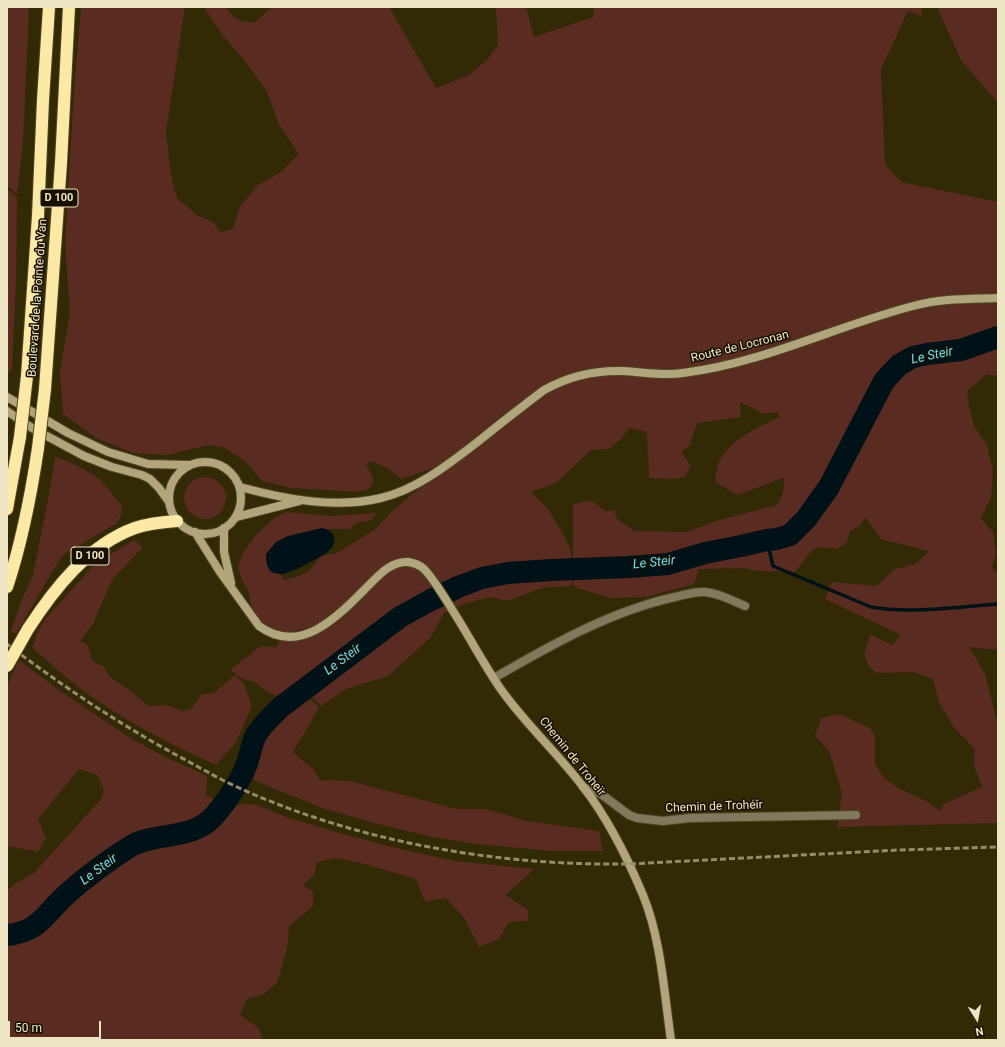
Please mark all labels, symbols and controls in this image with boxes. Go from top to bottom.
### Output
road number: D 100 [40,189,78,207]
street label: Boulevard de la Pointe du Van [25,218,51,378]
street label: Route de Locronan [690,328,790,366]
water label: Le Steir [910,344,954,368]
road number: D 100 [71,547,109,565]
water label: Le Steir [632,553,676,573]
water label: Le Steir [321,641,365,679]
street label: Chemin de Troheïr [536,715,608,799]
street label: Chemin de Trohéîr [665,798,763,816]
water label: Le Steir [77,851,121,889]
north arrow [957,999,997,1039]
scale bar [10,1013,103,1039]
text: 50 m [15,1021,42,1035]
text: N [974,1024,984,1038]

